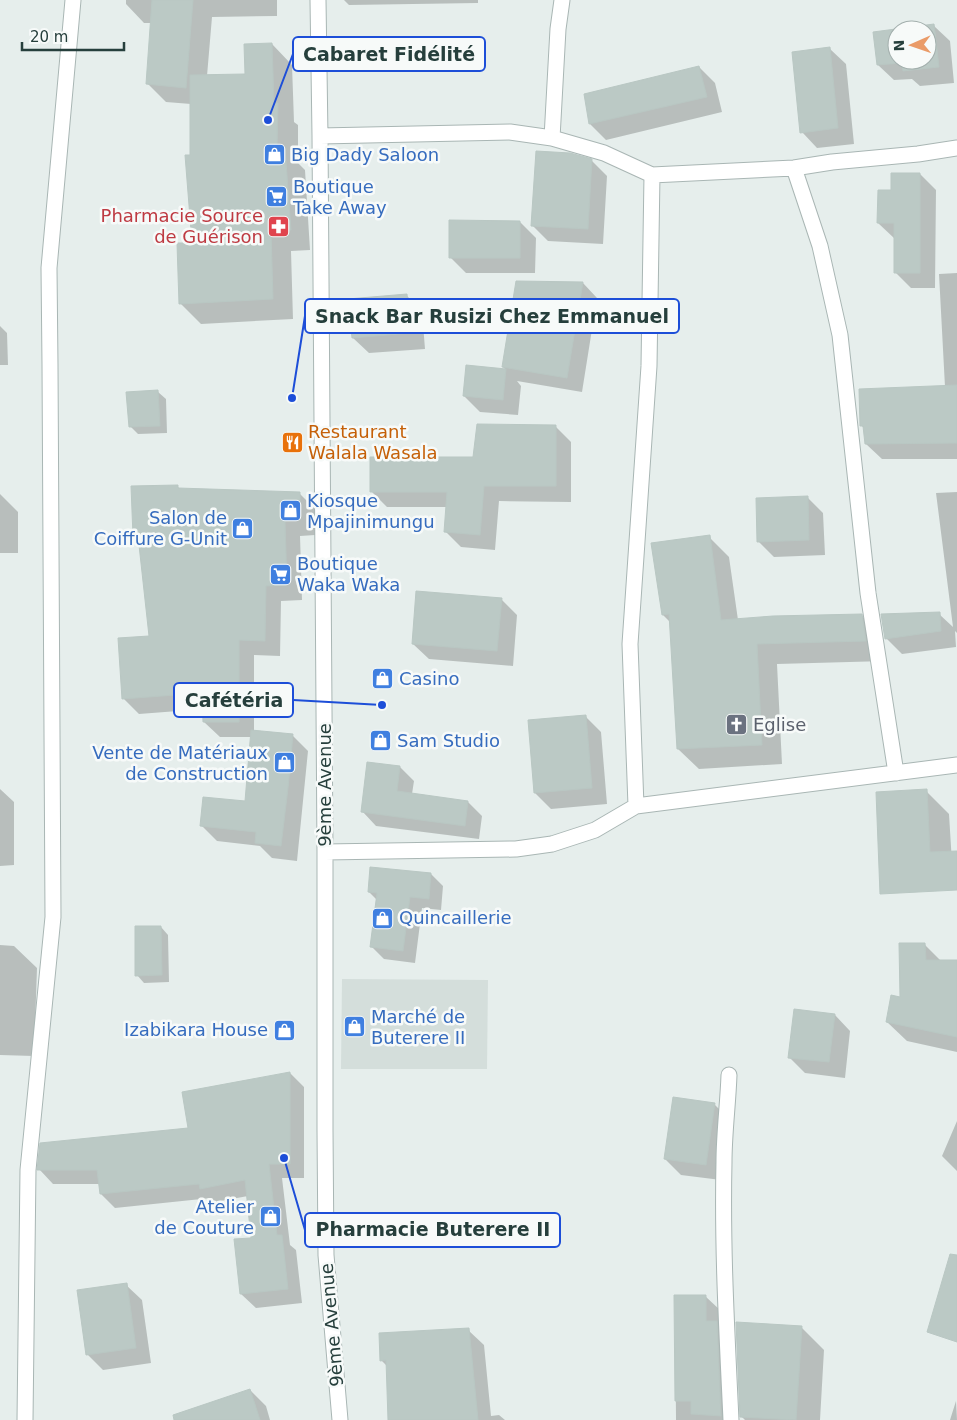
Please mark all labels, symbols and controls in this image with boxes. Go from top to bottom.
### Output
scale bar [22,20,125,52]
north arrow [887,20,937,70]
text: 20 m [30,28,68,46]
callout: Cabaret Fidélité [293,37,485,71]
text: N [891,39,907,52]
text: Cabaret Fidélité [303,43,475,65]
shop icon: Big Dady Saloon [263,143,287,167]
place label: Big Dady Saloon [291,144,439,165]
place label: Boutique Take Away [292,176,387,218]
supermarket icon: Boutique Take Away [265,185,289,209]
place label: Pharmacie Source de Guérison [101,205,263,247]
pharmacy icon: Pharmacie Source de Guérison [267,214,291,238]
callout: Snack Bar Rusizi Chez Emmanuel [305,299,679,333]
text: Snack Bar Rusizi Chez Emmanuel [315,305,669,327]
place label: Restaurant Walala Wasala [308,421,438,463]
restaurant icon: Restaurant Walala Wasala [280,430,304,454]
place label: Kiosque Mpajinimungu [307,490,435,532]
shop icon: Kiosque Mpajinimungu [279,499,303,523]
place label: Salon de Coiffure G-Unit [94,507,227,549]
shop icon: Salon de Coiffure G-Unit [231,516,255,540]
place label: Boutique Waka Waka [297,553,400,595]
supermarket icon: Boutique Waka Waka [269,562,293,586]
shop icon: Casino [371,667,395,691]
place label: Casino [399,668,459,689]
callout: Cafétéria [174,683,293,717]
text: Cafétéria [185,689,283,711]
church icon: Eglise [725,713,749,737]
place label: Eglise [753,714,806,735]
street label: 9ème Avenue [314,723,335,847]
shop icon: Sam Studio [369,729,393,753]
place label: Sam Studio [397,730,500,751]
place label: Vente de Matériaux de Construction [92,742,268,784]
shop icon: Vente de Matériaux de Construction [272,751,296,775]
shop icon: Quincaillerie [371,906,395,930]
place label: Quincaillerie [399,907,511,928]
place label: Marché de Buterere II [371,1006,465,1048]
shop icon: Marché de Buterere II [343,1015,367,1039]
shop icon: Izabikara House [272,1018,296,1042]
place label: Izabikara House [124,1019,268,1040]
place label: Atelier de Couture [154,1196,255,1238]
shop icon: Atelier de Couture [258,1205,282,1229]
callout: Pharmacie Buterere II [305,1213,560,1247]
text: Pharmacie Buterere II [316,1218,550,1240]
street label: 9ème Avenue [316,1262,347,1388]

